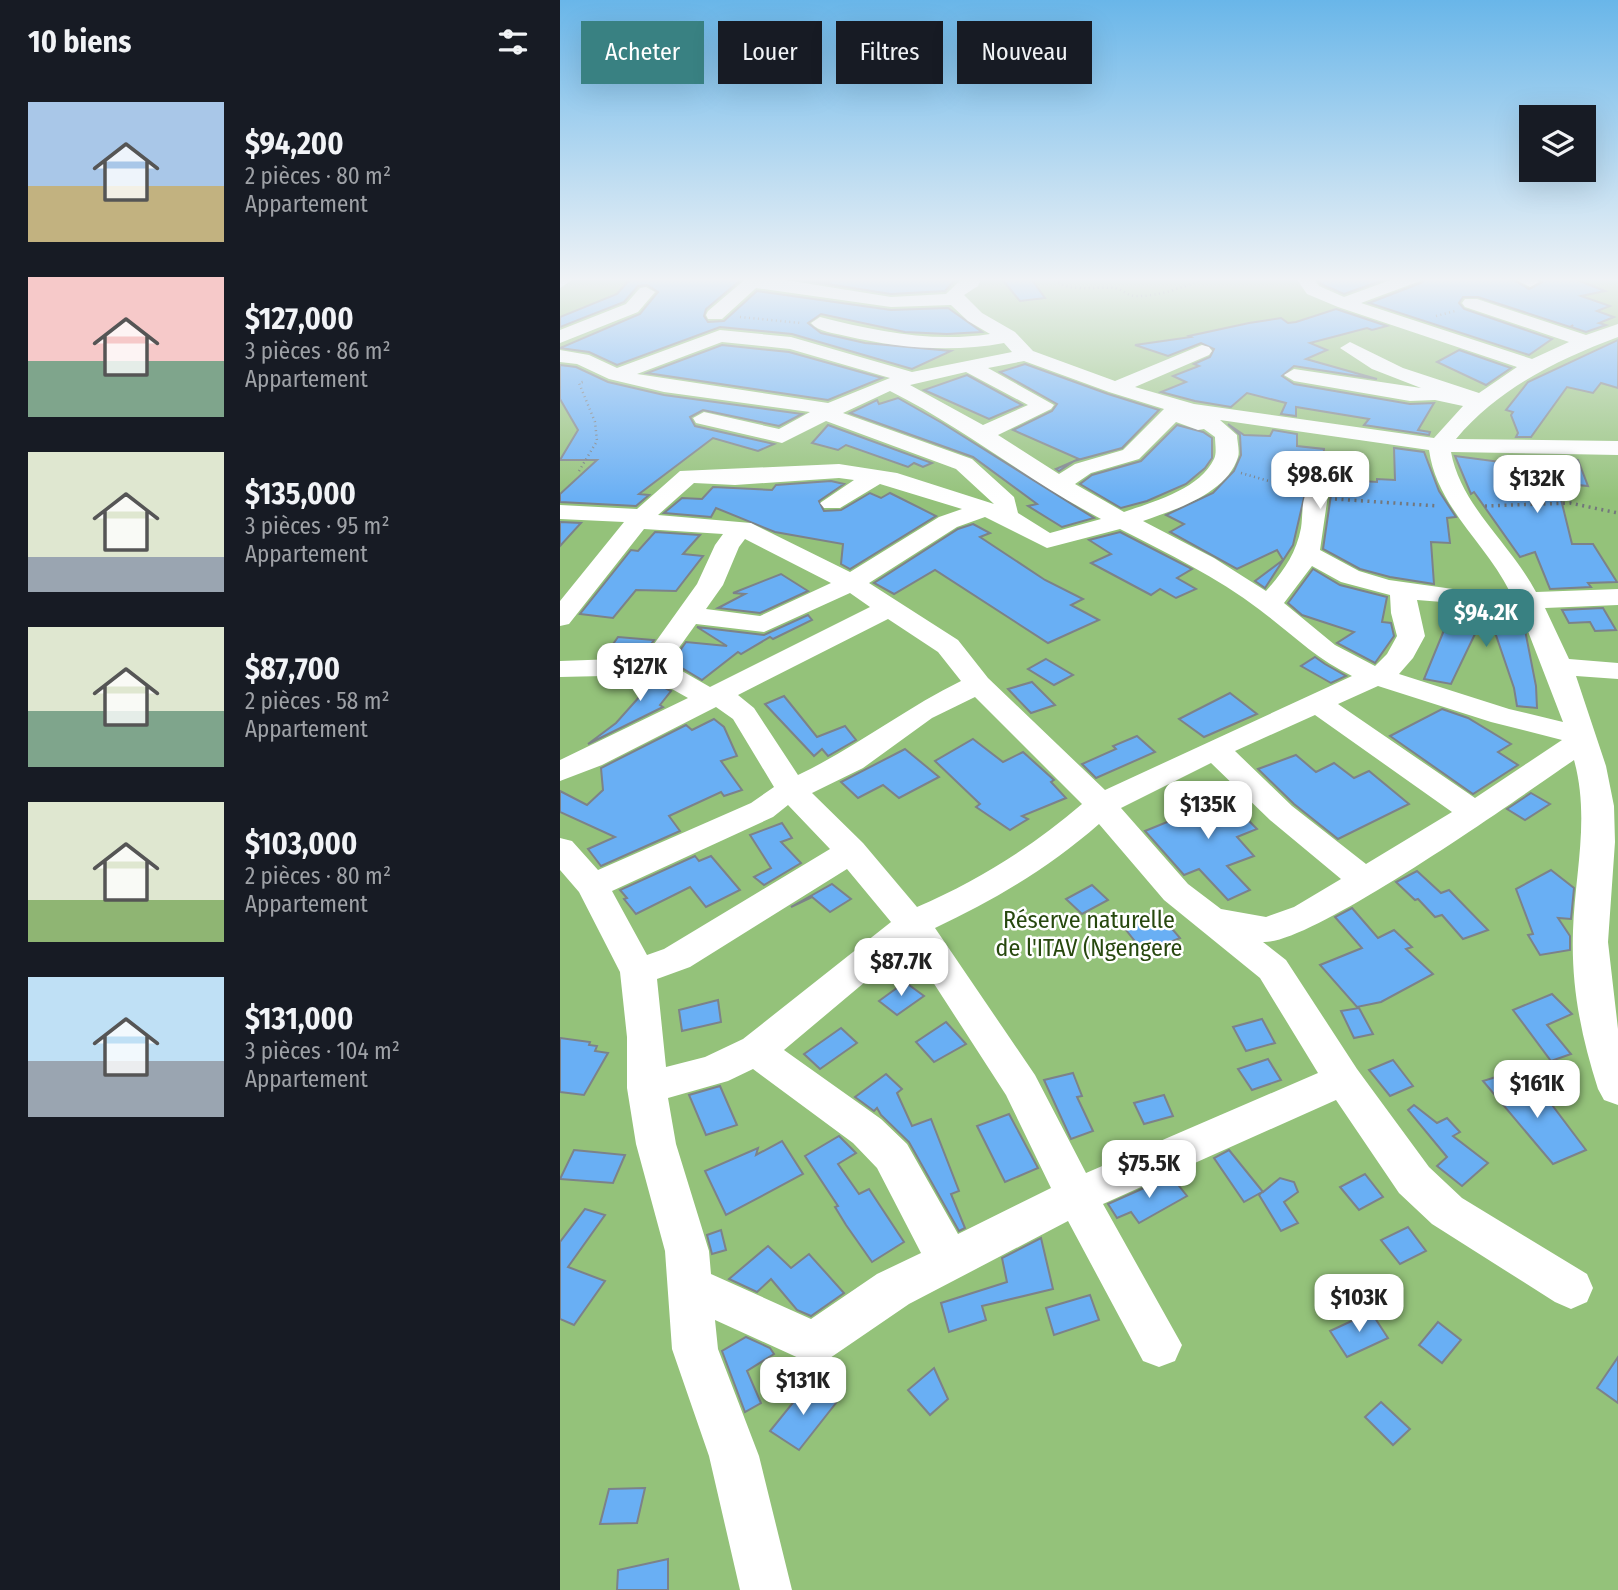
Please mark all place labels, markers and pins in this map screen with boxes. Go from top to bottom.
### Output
pin: $98.6K [1263,452,1377,511]
pin: $132K [1488,456,1586,515]
pin: $94.2K [1429,590,1543,649]
pin: $127K [591,644,689,703]
pin: $135K [1159,782,1257,841]
pin: $87.7K [844,939,958,998]
pin: $161K [1488,1060,1586,1120]
pin: $75.5K [1092,1140,1206,1200]
pin: $103K [1310,1274,1408,1334]
pin: $131K [754,1358,852,1417]

